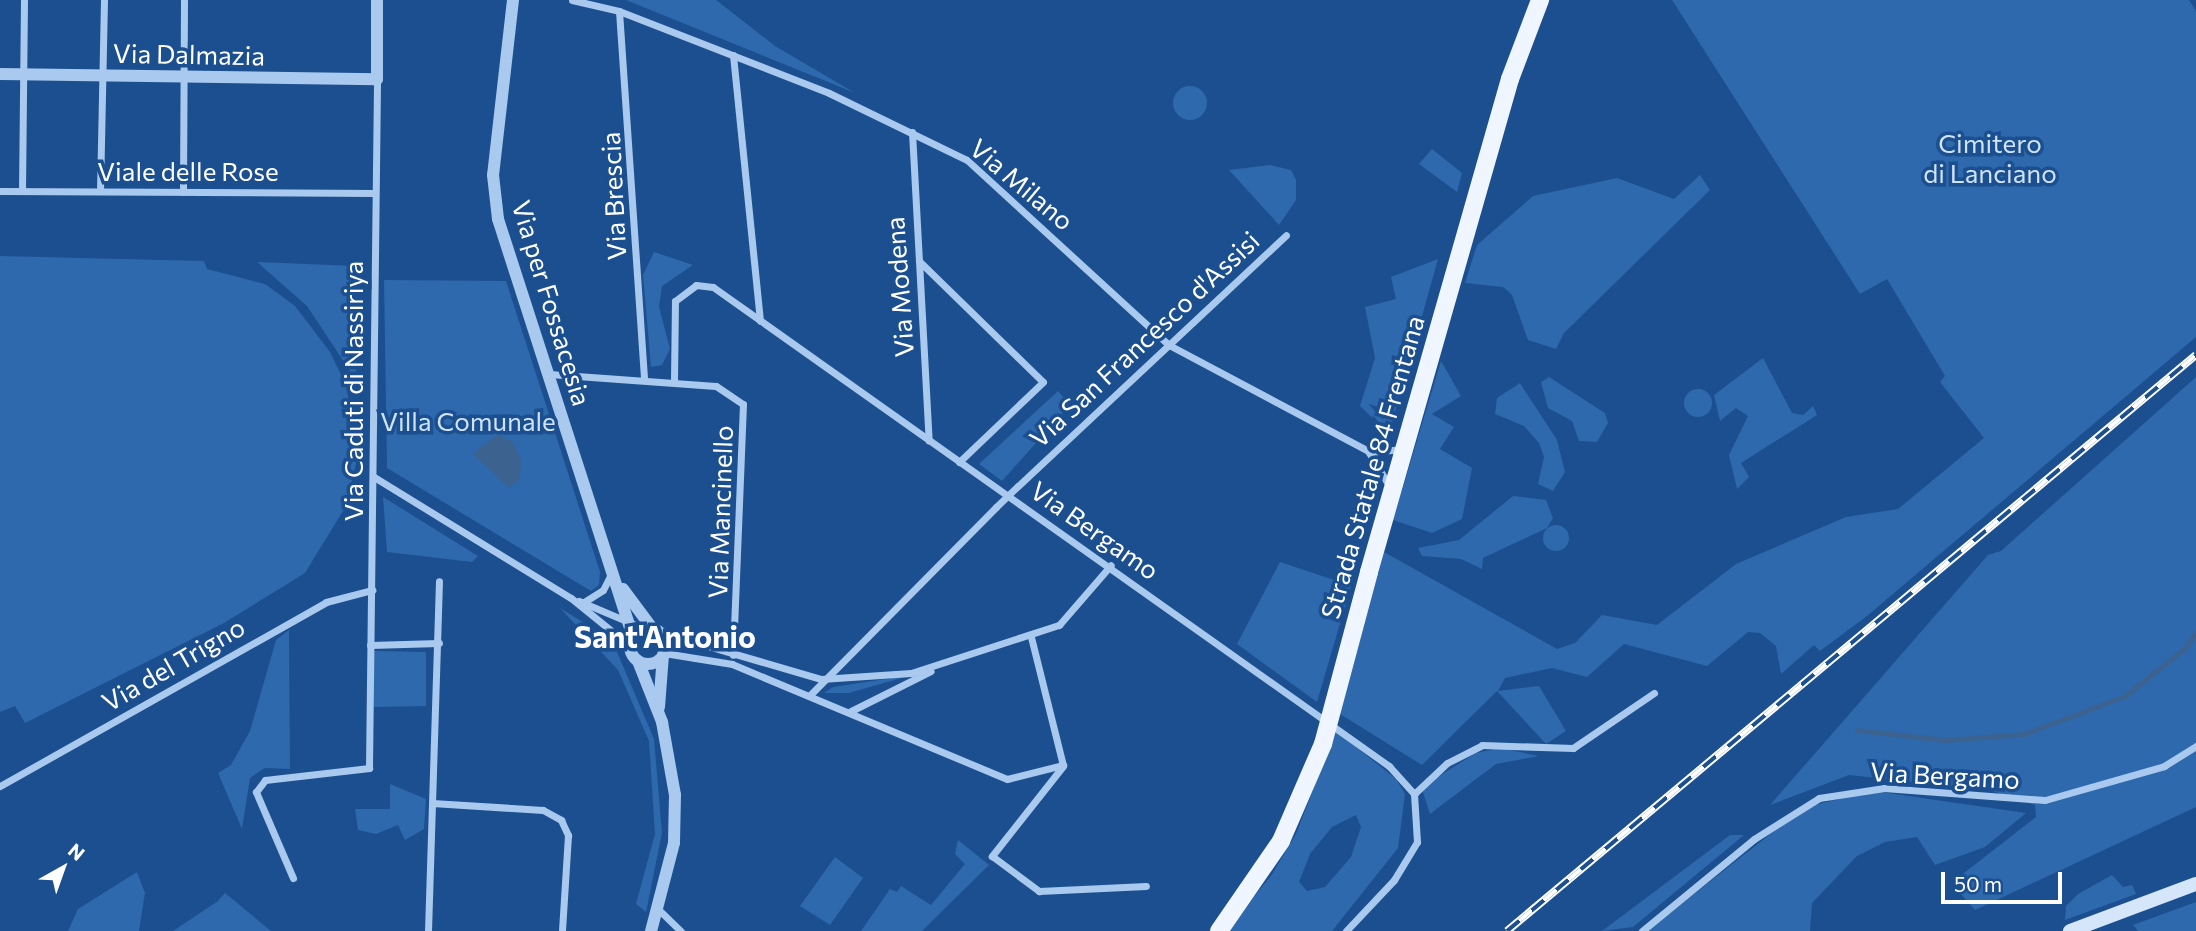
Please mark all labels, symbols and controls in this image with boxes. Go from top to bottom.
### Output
street label: Via Dalmazia [113,37,265,71]
park label: Cimitero di Lanciano [1923,127,2057,188]
street label: Via Brescia [594,131,632,261]
street label: Via Milano [964,132,1080,236]
street label: Viale delle Rose [97,155,279,187]
street label: Via per Fossacesia [506,197,598,409]
street label: Via Modena [879,216,919,358]
street label: Via San Francesco d'Assisi [1023,224,1265,454]
street label: Via Caduti di Nassiriya [337,261,369,521]
street label: Strada Statale 84 Frentana [1314,312,1430,622]
park label: Villa Comunale [380,405,556,437]
street label: Via Mancinello [701,425,739,599]
street label: Via Bergamo [1025,474,1165,586]
street label: Via del Trigno [96,611,250,717]
district label: Sant'Antonio [574,618,756,654]
street label: Via Bergamo [1869,756,2021,794]
north arrow [28,833,98,903]
text: N [64,838,90,865]
scale bar [1944,858,2065,902]
text: 50 m [1954,871,2002,896]

